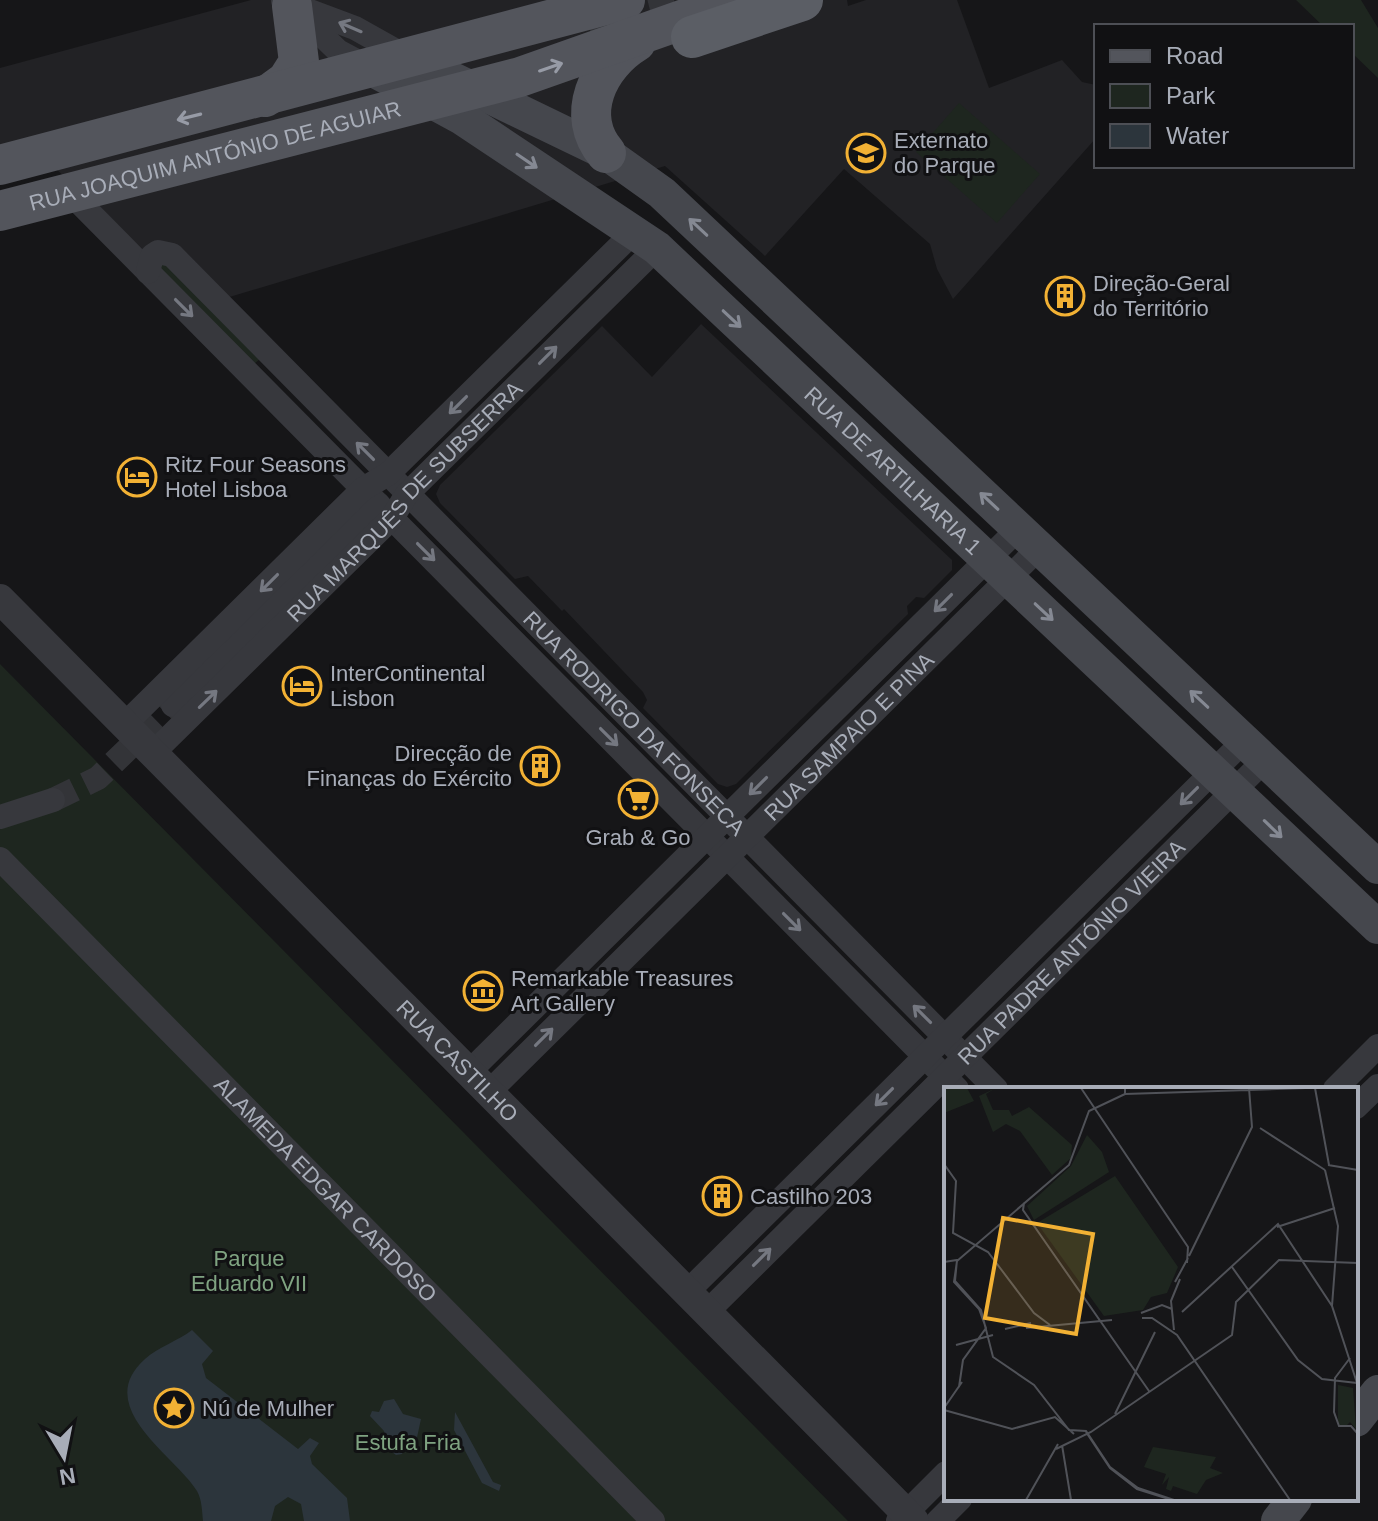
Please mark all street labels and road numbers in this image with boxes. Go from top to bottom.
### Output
street label: RUA JOAQUIM ANTÓNIO DE AGUIAR [27,96,404,216]
street label: RUA MARQUÊS DE SUBSERRA [282,376,527,627]
street label: RUA DE ARTILHARIA 1 [799,382,986,560]
street label: RUA RODRIGO DA FONSECA [518,606,750,841]
street label: RUA SAMPAIO E PINA [759,647,939,826]
street label: RUA PADRE ANTÓNIO VIEIRA [953,834,1190,1070]
street label: RUA CASTILHO [392,995,523,1127]
street label: ALAMEDA EDGAR CARDOSO [209,1072,442,1307]

